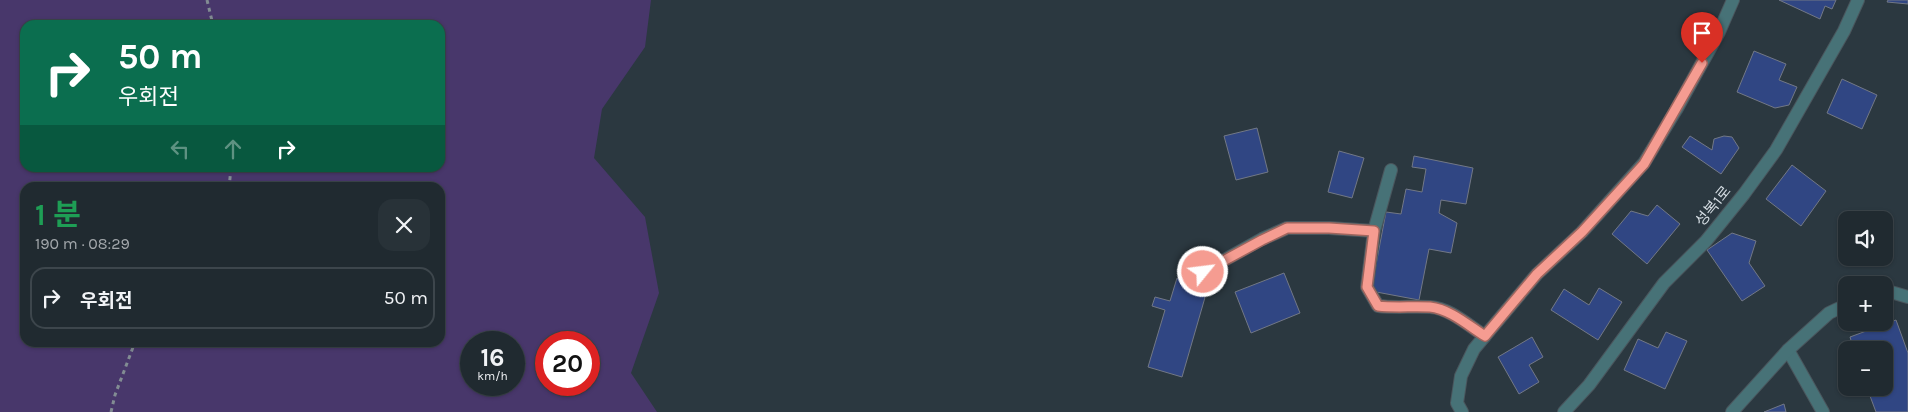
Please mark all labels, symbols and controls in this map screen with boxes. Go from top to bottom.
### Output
pin [1681,12,1723,63]
icon: arrive [1688,19,1716,47]
text: 50 m [118,36,203,77]
icon: right [35,40,100,105]
text: 우회전 [118,84,179,110]
icon: left [166,135,194,163]
icon: ahead [219,135,247,163]
icon: right [272,135,300,163]
street label: 성복1로 [1691,182,1735,230]
text: 1 분 [35,197,81,233]
button: close [378,199,430,251]
map controls [1838,211,1893,396]
button: sound [1838,211,1893,266]
text: 190 m · 08:29 [35,234,130,253]
position arrow [1176,245,1228,297]
button: + [1838,276,1893,331]
icon: right [37,284,65,312]
text: 50 m [384,287,428,309]
text: 우회전 [80,290,132,312]
speed limit sign: 20 [535,331,600,396]
button: − [1838,341,1893,396]
text: 16 [480,343,505,372]
text: km/h [477,369,508,383]

